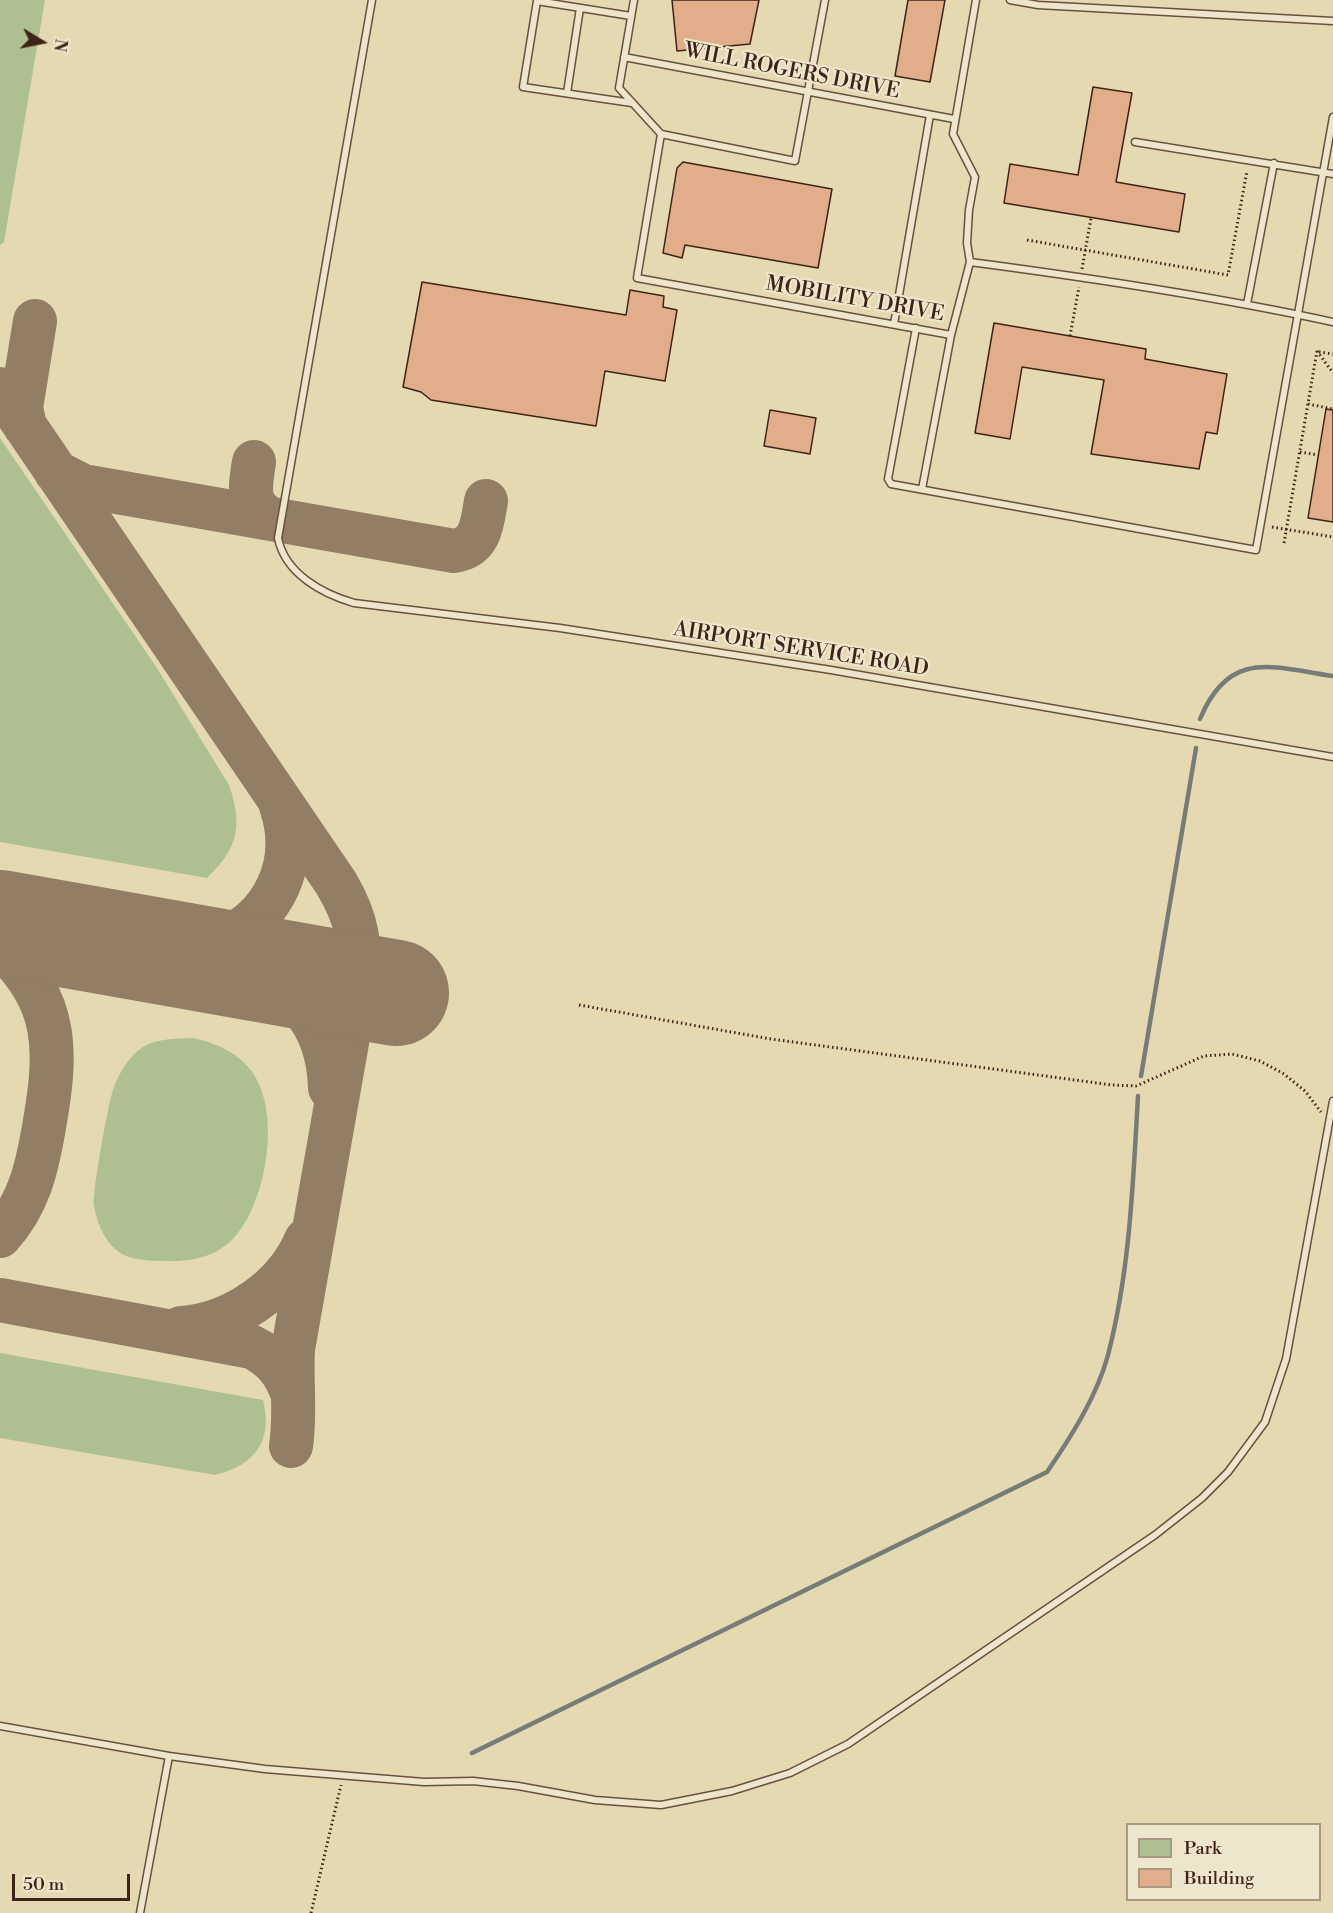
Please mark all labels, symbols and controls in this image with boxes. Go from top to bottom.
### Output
north arrow [12,12,72,72]
text: N [49,37,71,53]
street label: WILL ROGERS DRIVE [682,39,902,105]
street label: MOBILITY DRIVE [764,272,946,328]
street label: AIRPORT SERVICE ROAD [672,617,930,683]
legend [1126,1823,1321,1901]
text: Park [1184,1837,1221,1860]
scale bar [15,1862,134,1900]
text: Building [1184,1867,1254,1890]
text: 50 m [23,1873,64,1896]

